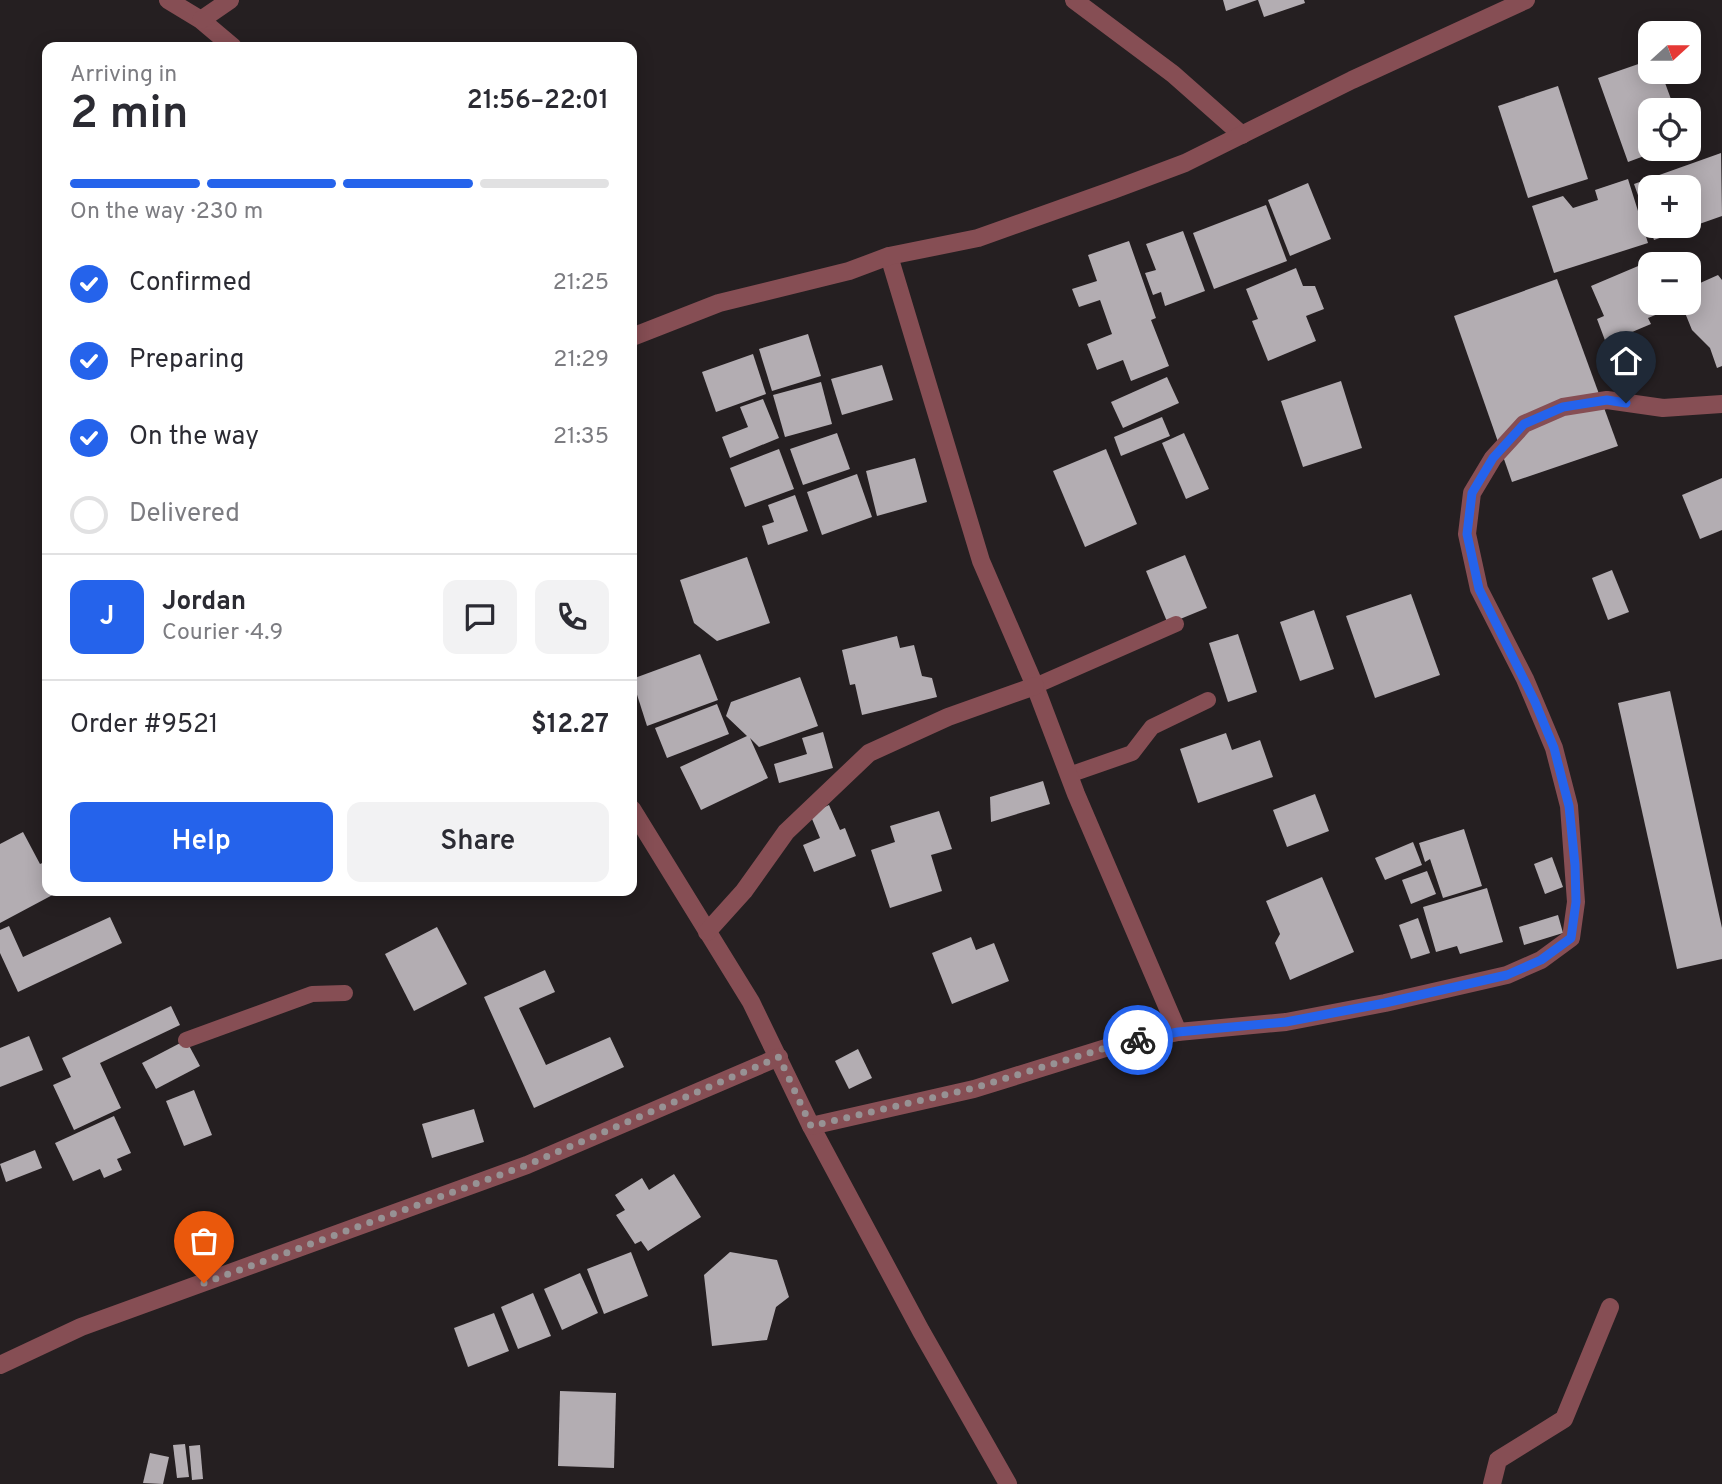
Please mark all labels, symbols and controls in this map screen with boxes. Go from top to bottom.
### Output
north arrow [1638,21,1701,84]
map controls [1638,21,1701,315]
text: Arriving in [70,61,177,90]
text: 21:56–22:01 [467,85,609,118]
text: 2 min [70,86,189,145]
button: locate [1638,98,1701,161]
button: + [1638,175,1701,238]
text: On the way · 230 m [70,198,263,227]
button: − [1638,252,1701,315]
icon: check [70,265,108,303]
text: Confirmed [129,267,252,300]
text: 21:25 [553,269,609,298]
pin [1596,331,1656,403]
icon: check [70,342,108,380]
icon: home [1607,342,1645,380]
text: Preparing [129,344,244,377]
text: 21:29 [553,346,609,375]
icon: check [70,419,108,457]
text: On the way [129,421,259,454]
text: 21:35 [553,423,609,452]
text: Delivered [129,498,240,531]
button: chat [443,580,517,654]
button: phone [535,580,609,654]
text: Jordan [162,586,246,619]
text: J [100,601,114,634]
text: Courier · 4.9 [162,619,283,648]
text: Order #9521 [70,709,219,742]
text: $12.27 [531,709,609,742]
button: Help [70,802,333,882]
button: Share [347,802,609,882]
courier [1103,1005,1173,1075]
icon: bike [1119,1021,1157,1059]
pin [174,1211,234,1283]
icon: bag [185,1222,223,1260]

